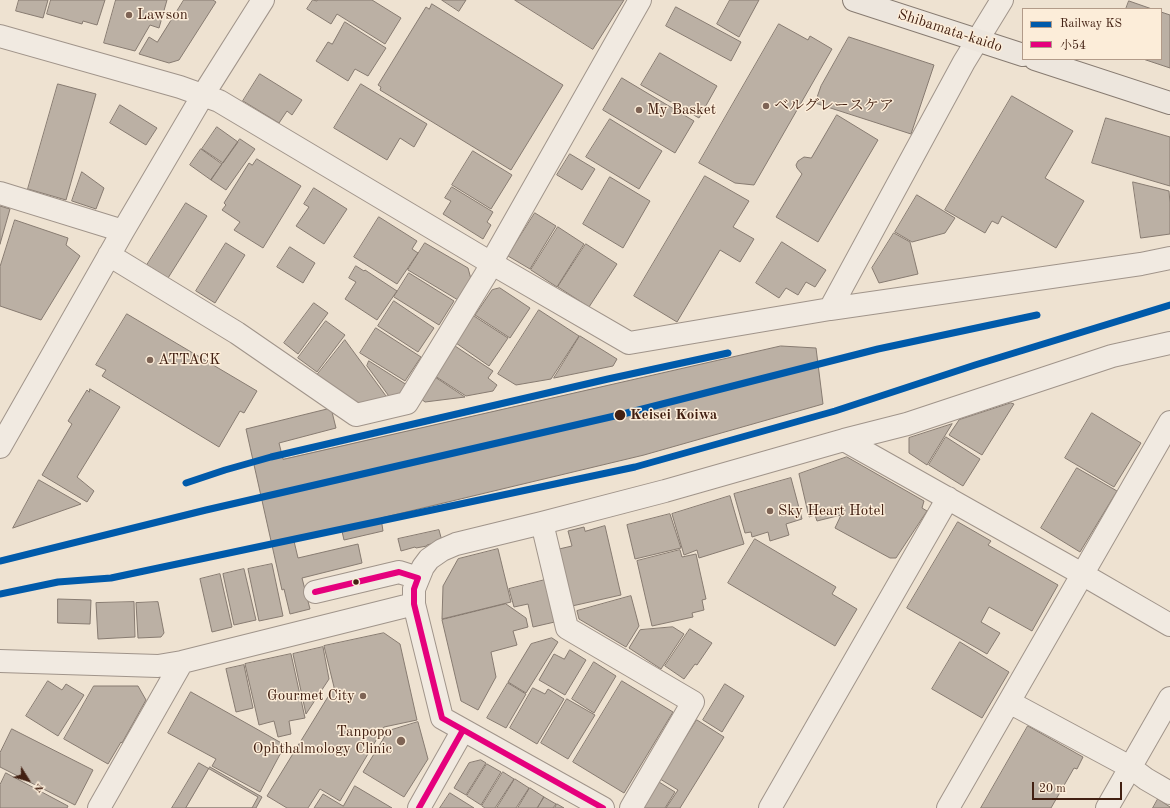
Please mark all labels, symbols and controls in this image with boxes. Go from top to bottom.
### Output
place label: Lawson [137,6,188,24]
street label: Shibamata-kaido [896,6,1004,56]
legend [1022,8,1162,60]
marker: Lawson [124,10,134,20]
text: Railway KS [1060,18,1122,30]
text: 小54 [1060,40,1086,52]
place label: ベルグレースケア [774,97,894,115]
place label: My Basket [647,101,716,119]
marker: ベルグレースケア [761,101,771,111]
marker: My Basket [634,105,644,115]
place label: ATTACK [158,351,220,369]
marker: ATTACK [145,355,155,365]
place label: Keisei Koiwa [630,406,717,424]
marker: Keisei Koiwa [613,408,627,422]
place label: Sky Heart Hotel [778,502,884,520]
marker: Sky Heart Hotel [765,506,775,516]
unlabelled marker [351,577,361,587]
place label: Gourmet City [267,687,355,705]
marker: Gourmet City [358,691,368,701]
place label: Tanpopo Ophthalmology Clinic [253,723,392,758]
marker: Tanpopo Ophthalmology Clinic [395,735,407,747]
north arrow [8,760,48,800]
scale bar [1034,774,1124,800]
text: N [31,781,45,794]
text: 20 m [1039,783,1066,795]

